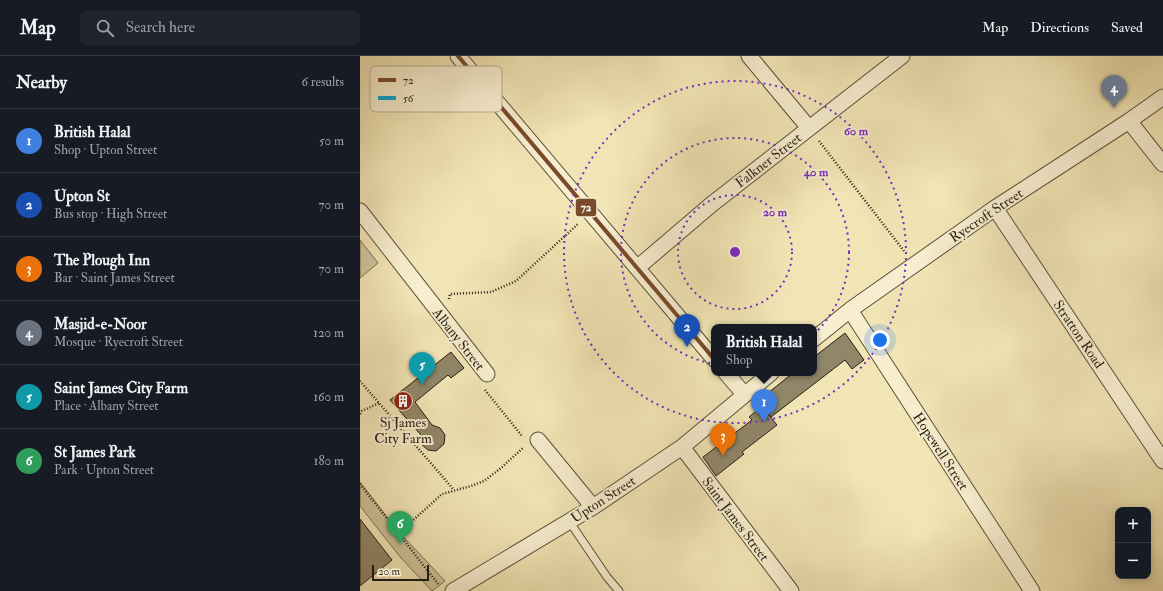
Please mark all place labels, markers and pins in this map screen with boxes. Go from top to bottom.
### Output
pin: 4 [1101,75,1127,108]
centre of rings [728,245,742,259]
pin: 2 [674,314,700,347]
pin: 5 [409,352,435,385]
pin: 1 [751,389,777,422]
building icon: Sj James City Farm [392,390,414,412]
place label: Sj James City Farm [374,414,432,448]
pin: 3 [710,423,736,456]
pin: 6 [387,511,413,544]

